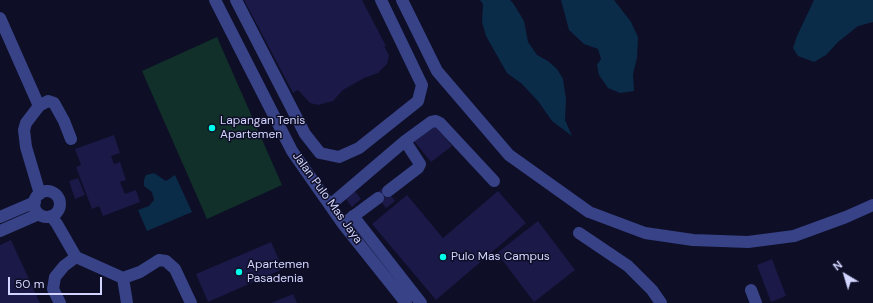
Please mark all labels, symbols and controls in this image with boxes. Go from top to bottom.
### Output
place label: Lapangan Tenis Apartemen [220,114,305,142]
marker: Lapangan Tenis Apartemen [207,123,217,133]
street label: Jalan Pulo Mas Jaya [289,149,365,247]
place label: Pulo Mas Campus [451,250,550,264]
marker: Pulo Mas Campus [438,252,448,262]
north arrow [825,255,865,295]
place label: Apartemen Pasadenia [247,258,309,286]
text: N [830,258,845,274]
marker: Apartemen Pasadenia [234,267,244,277]
scale bar [10,269,104,295]
text: 50 m [15,276,44,292]

